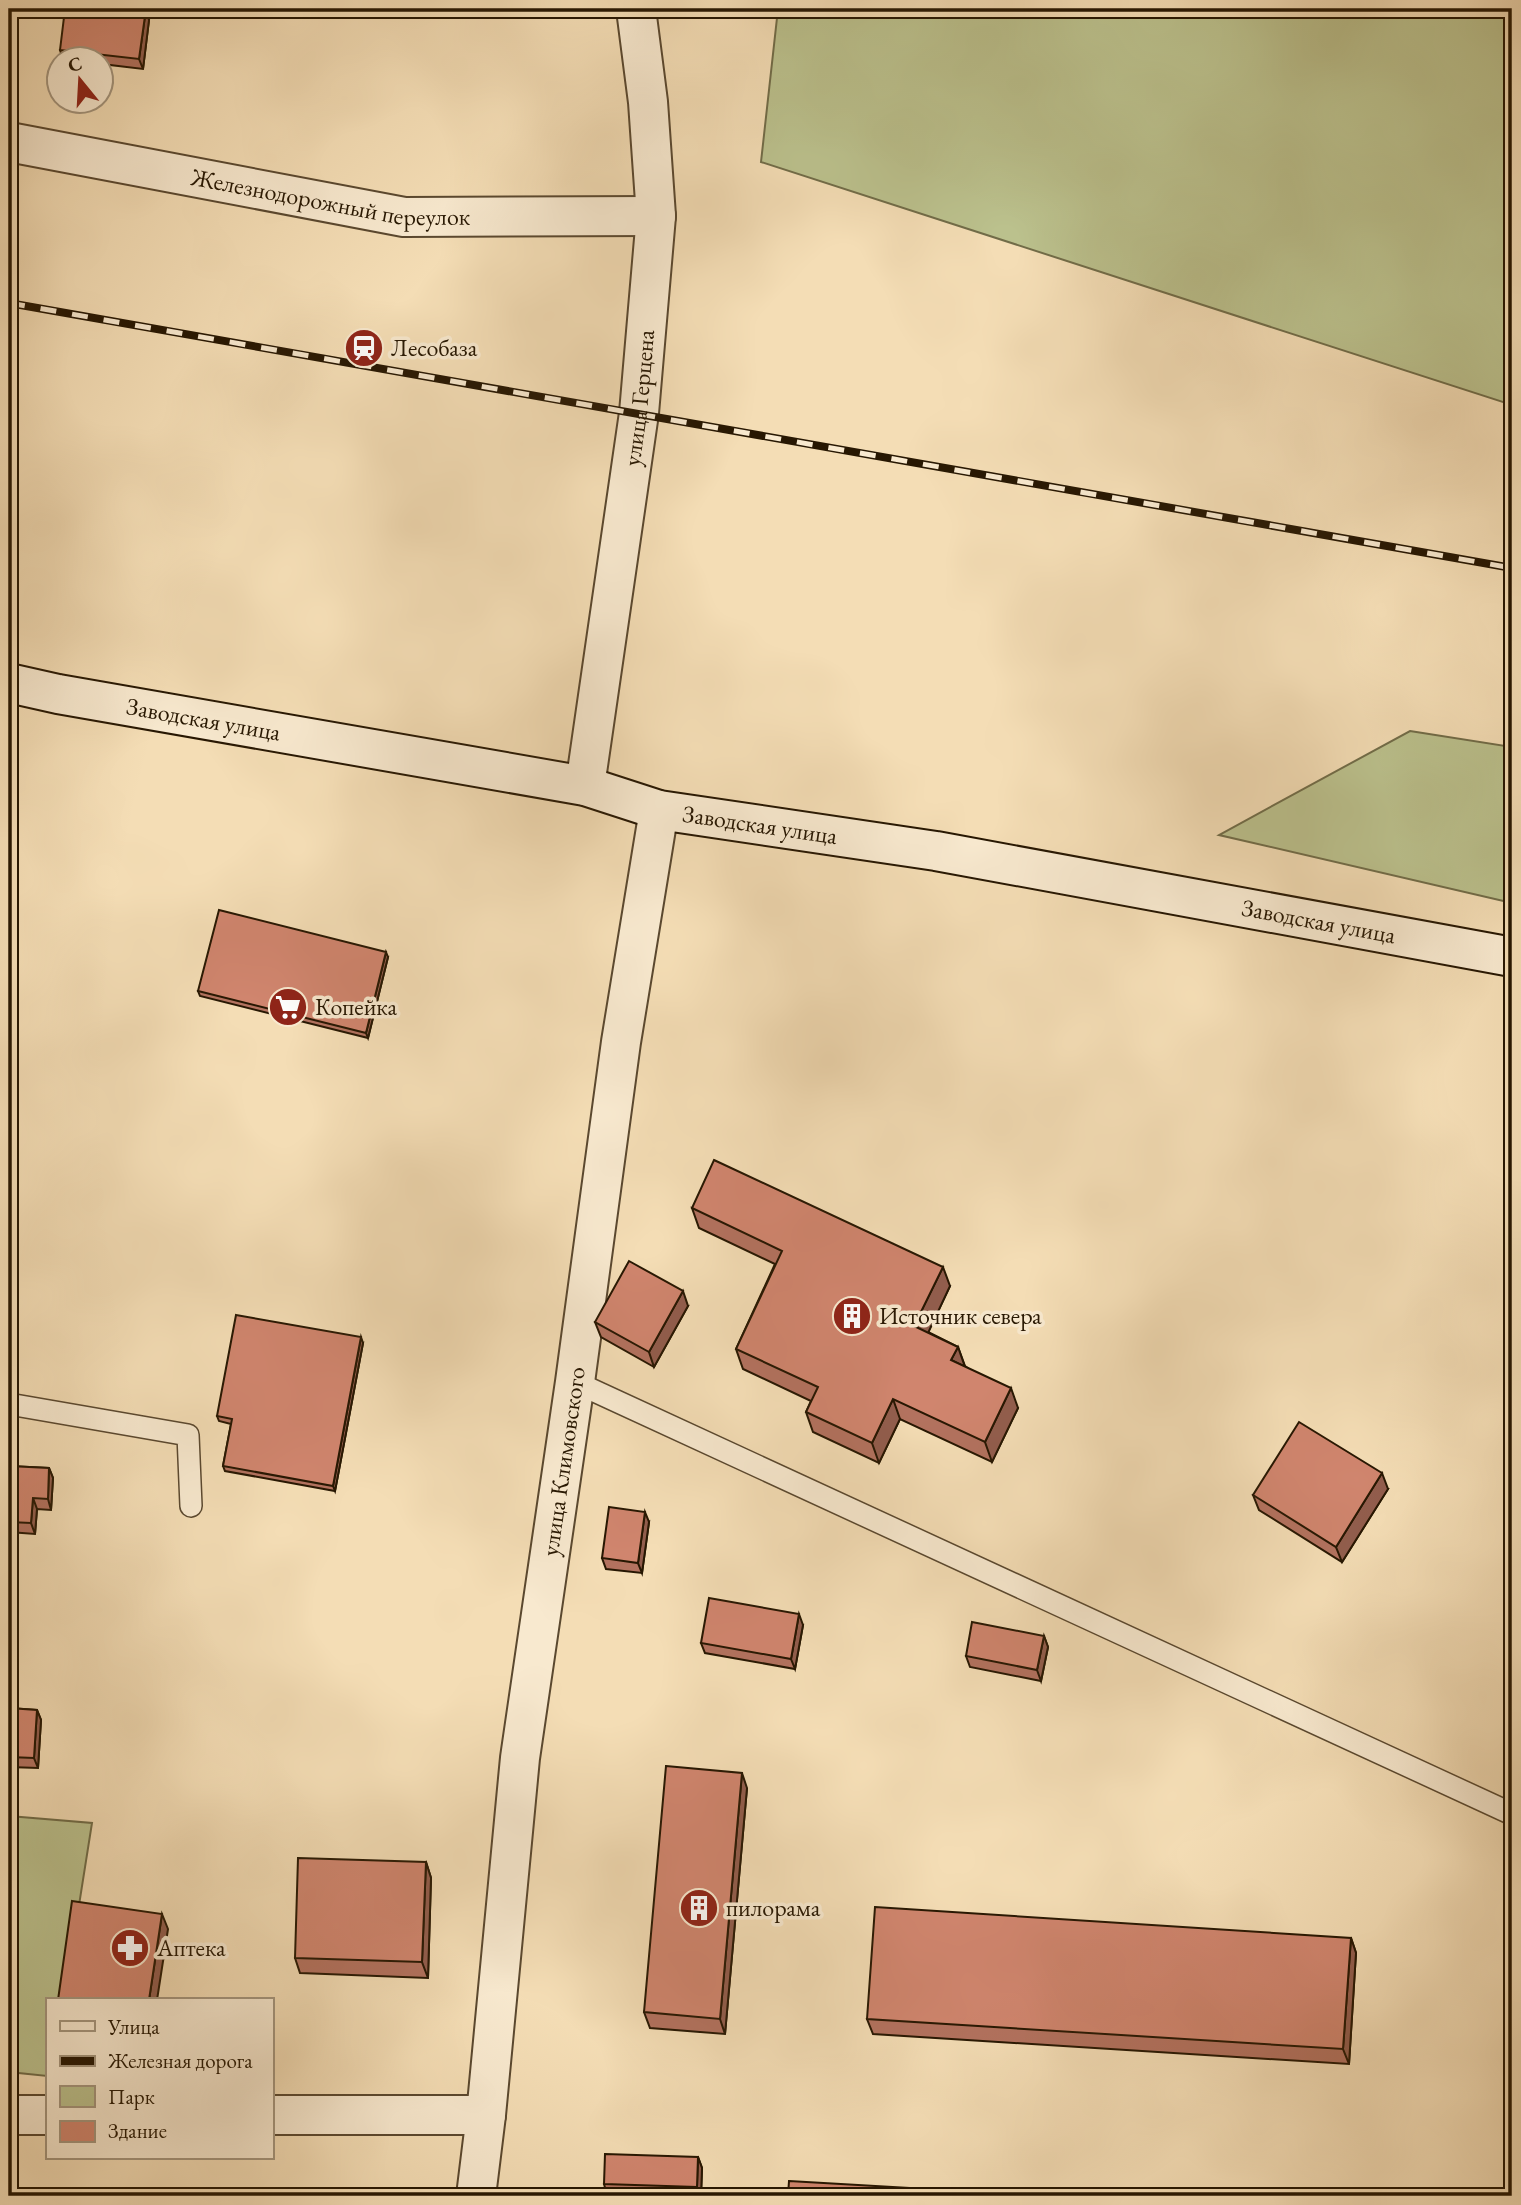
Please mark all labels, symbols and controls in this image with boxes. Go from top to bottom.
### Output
north arrow [46,46,116,116]
text: С [65,50,85,78]
street label: Железнодорожный переулок [188,161,471,232]
station icon: Лесобаза [343,327,385,369]
street label: улица Герцена [616,328,661,468]
place label: Лесобаза [391,332,478,363]
street label: Заводская улица [124,690,284,748]
street label: Заводская улица [681,798,840,851]
street label: Заводская улица [1239,892,1399,950]
supermarket icon: Копейка [267,986,309,1028]
place label: Копейка [315,991,397,1022]
building icon: Источник севера [831,1295,873,1337]
place label: Источник севера [879,1300,1042,1331]
street label: улица Климовского [534,1365,592,1558]
building icon: пилорама [678,1887,720,1929]
place label: пилорама [726,1892,821,1923]
pharmacy icon: Аптека [109,1927,151,1969]
place label: Аптека [156,1932,226,1963]
legend [46,1998,273,2160]
text: Улица [107,2013,160,2040]
text: Железная дорога [107,2047,253,2074]
text: Парк [108,2083,155,2110]
text: Здание [108,2117,167,2144]

